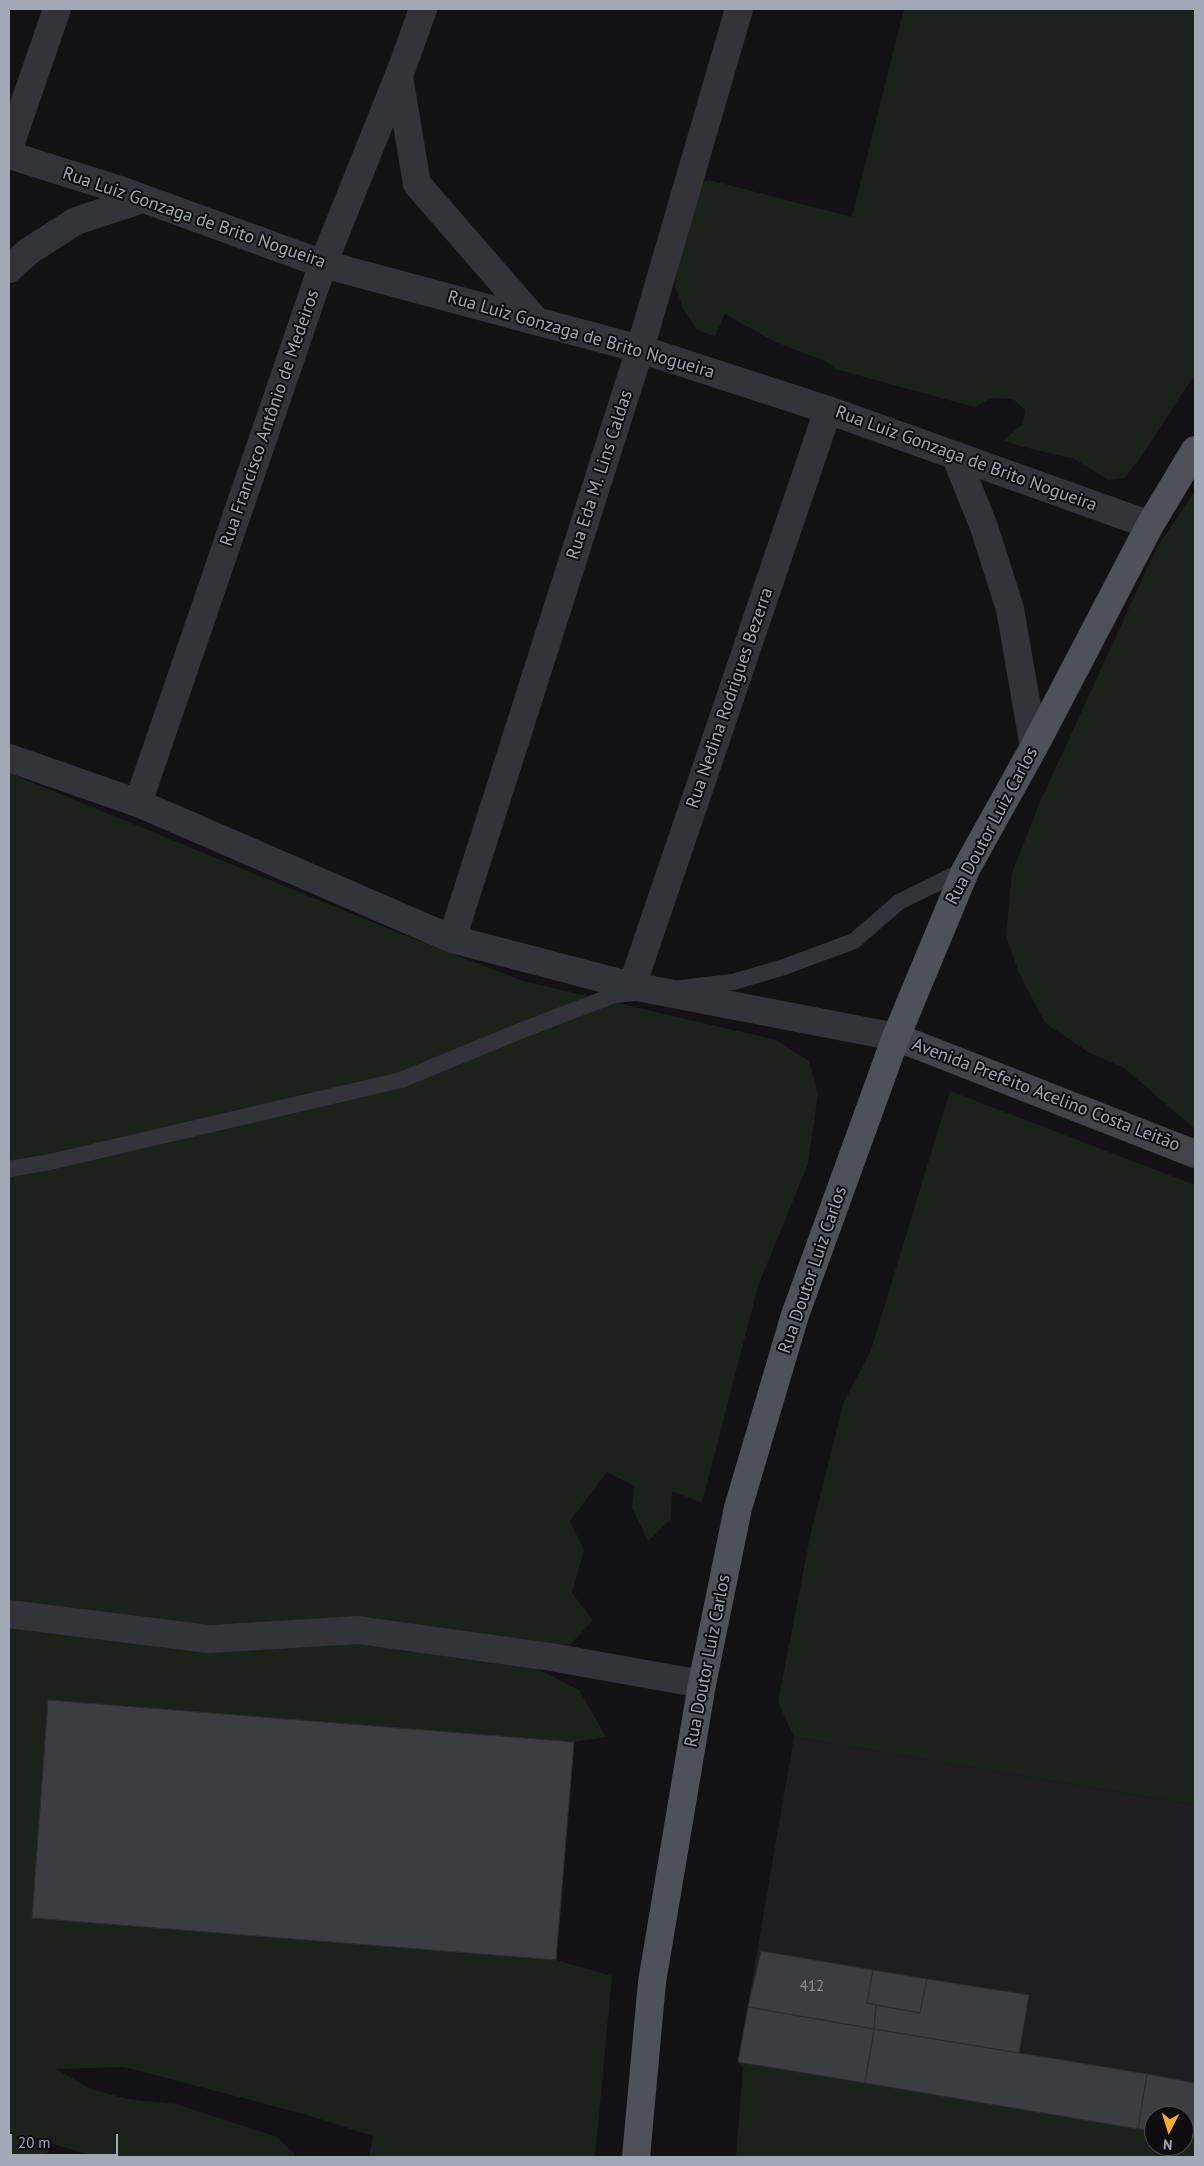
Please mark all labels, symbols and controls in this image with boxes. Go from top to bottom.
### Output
street label: Rua Luiz Gonzaga de Brito Nogueira [60,163,328,273]
street label: Rua Luiz Gonzaga de Brito Nogueira [445,286,717,384]
street label: Rua Francisco Antônio de Medeiros [216,287,324,549]
street label: Rua Eda M. Lins Caldas [562,388,638,562]
street label: Rua Luiz Gonzaga de Brito Nogueira [832,402,1100,516]
street label: Rua Nedina Rodrigues Bezerra [682,585,778,811]
street label: Rua Doutor Luiz Carlos [941,743,1043,909]
street label: Avenida Prefeito Acelino Costa Leitão [909,1034,1183,1156]
street label: Rua Doutor Luiz Carlos [774,1184,852,1356]
street label: Rua Doutor Luiz Carlos [681,1573,735,1749]
house number: 412 [800,1978,824,1996]
north arrow [1144,2106,1194,2156]
scale bar [12,2124,120,2156]
text: 20 m [18,2133,51,2152]
text: N [1162,2136,1173,2154]

